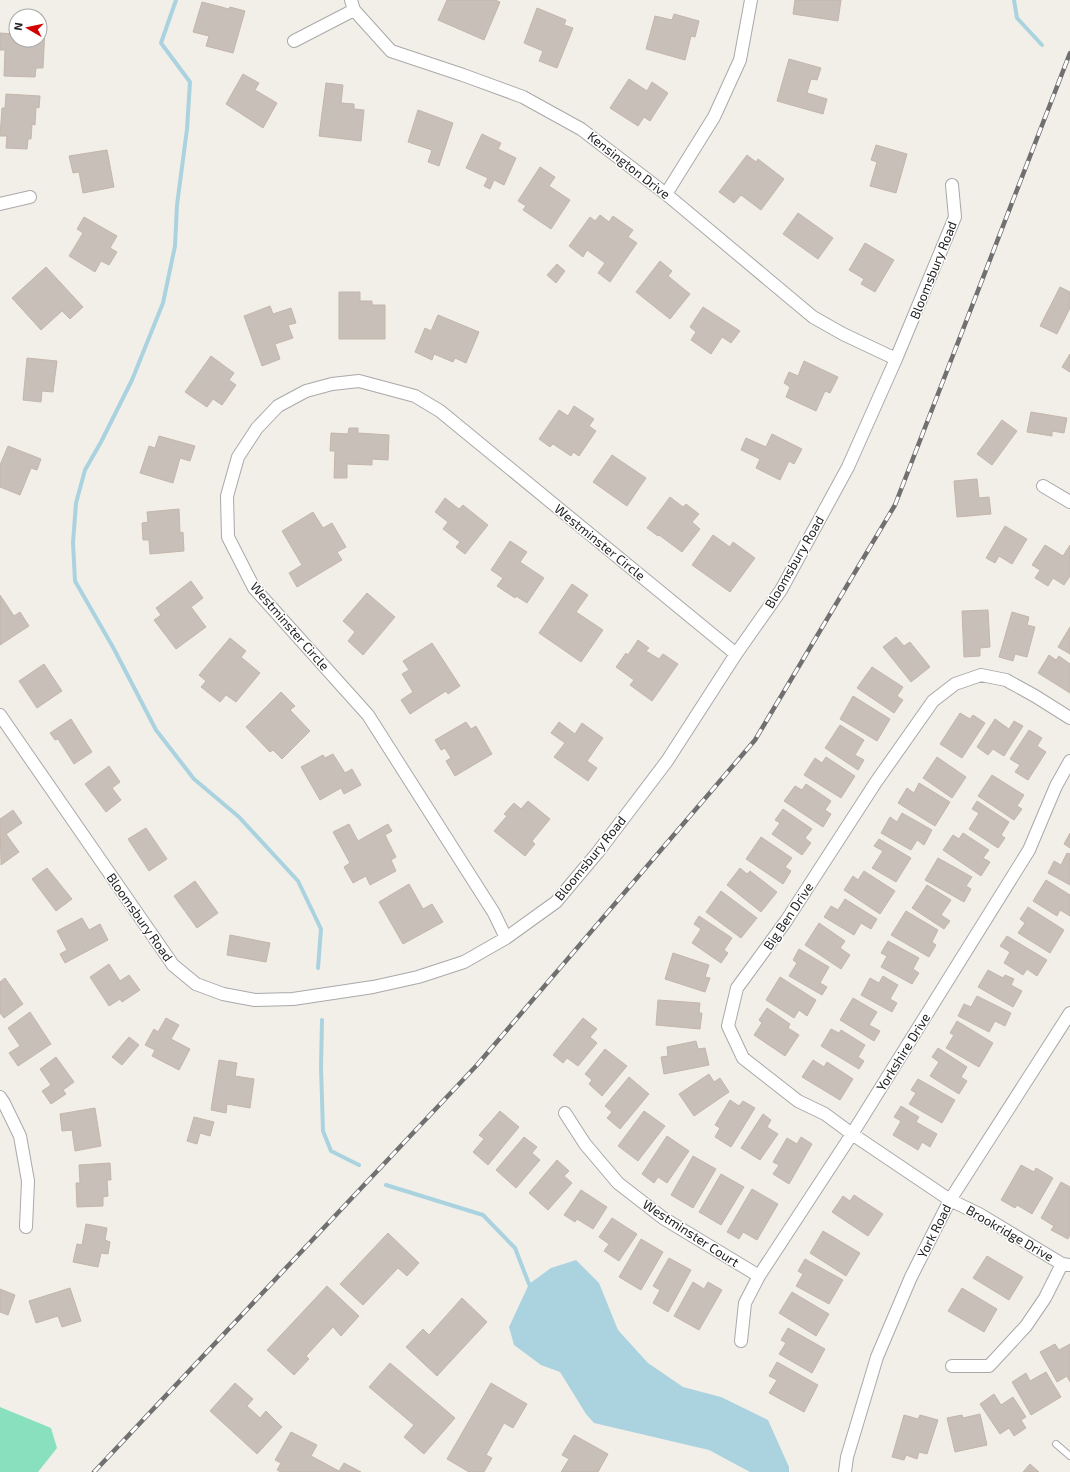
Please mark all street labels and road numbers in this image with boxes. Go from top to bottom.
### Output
street label: Kensington Drive [585,128,673,202]
street label: Bloomsbury Road [906,219,960,321]
street label: Westminster Circle [551,501,649,583]
street label: Bloomsbury Road [761,513,827,611]
street label: Westminster Circle [247,578,333,674]
street label: Bloomsbury Road [551,812,629,904]
street label: Bloomsbury Road [104,870,176,964]
street label: Big Ben Drive [760,879,816,953]
street label: Yorkshire Drive [873,1010,933,1094]
street label: Westminster Court [640,1196,742,1270]
street label: York Road [914,1201,954,1261]
street label: Brookridge Drive [963,1201,1057,1265]

